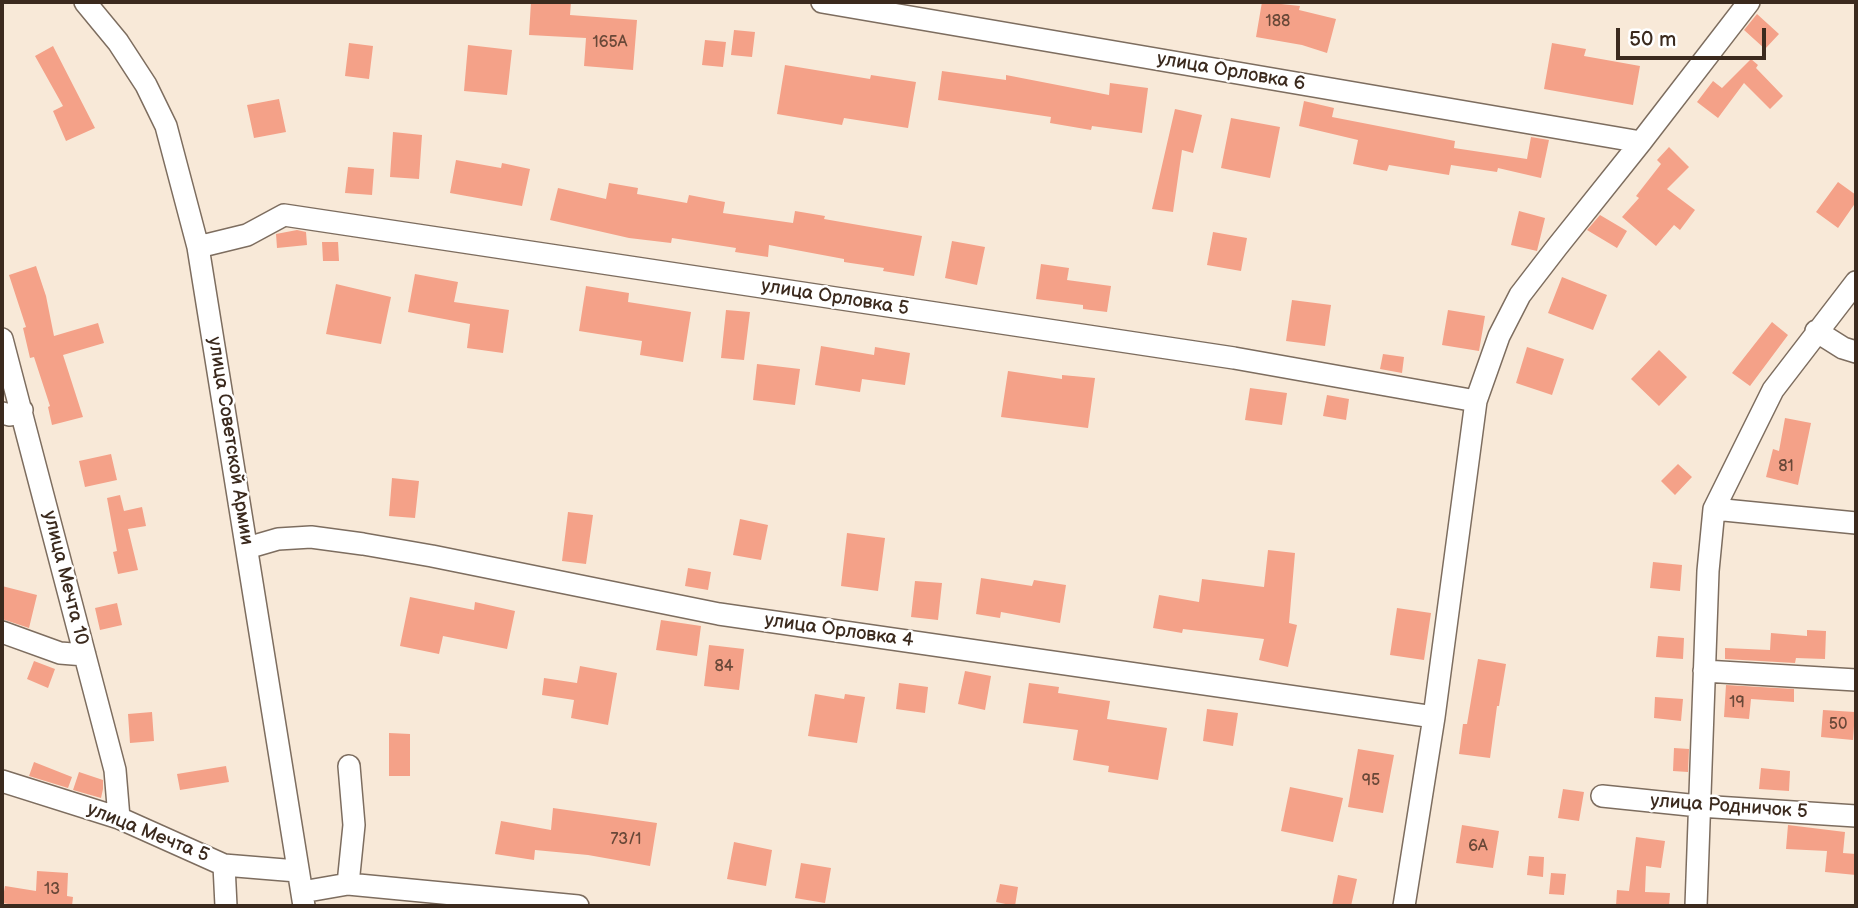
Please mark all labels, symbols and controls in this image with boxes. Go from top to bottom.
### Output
house number: 188 [1266,12,1290,32]
scale bar [1620,14,1770,58]
text: 50 m [1629,27,1676,52]
house number: 165А [593,33,627,53]
street label: улица Орловка 6 [1155,48,1307,96]
street label: улица Орловка 5 [759,275,911,321]
street label: улица Советской Армии [202,335,258,547]
house number: 81 [1778,457,1794,477]
street label: улица Мечта 10 [37,509,93,647]
street label: улица Орловка 4 [763,609,915,653]
house number: 84 [714,657,734,677]
house number: 19 [1729,693,1745,713]
house number: 50 [1829,715,1847,735]
house number: 95 [1362,771,1380,791]
street label: улица Родничок 5 [1649,790,1809,824]
street label: улица Мечта 5 [84,798,212,868]
house number: 73/1 [610,830,642,850]
house number: 6А [1468,837,1488,857]
house number: 13 [44,880,60,900]

